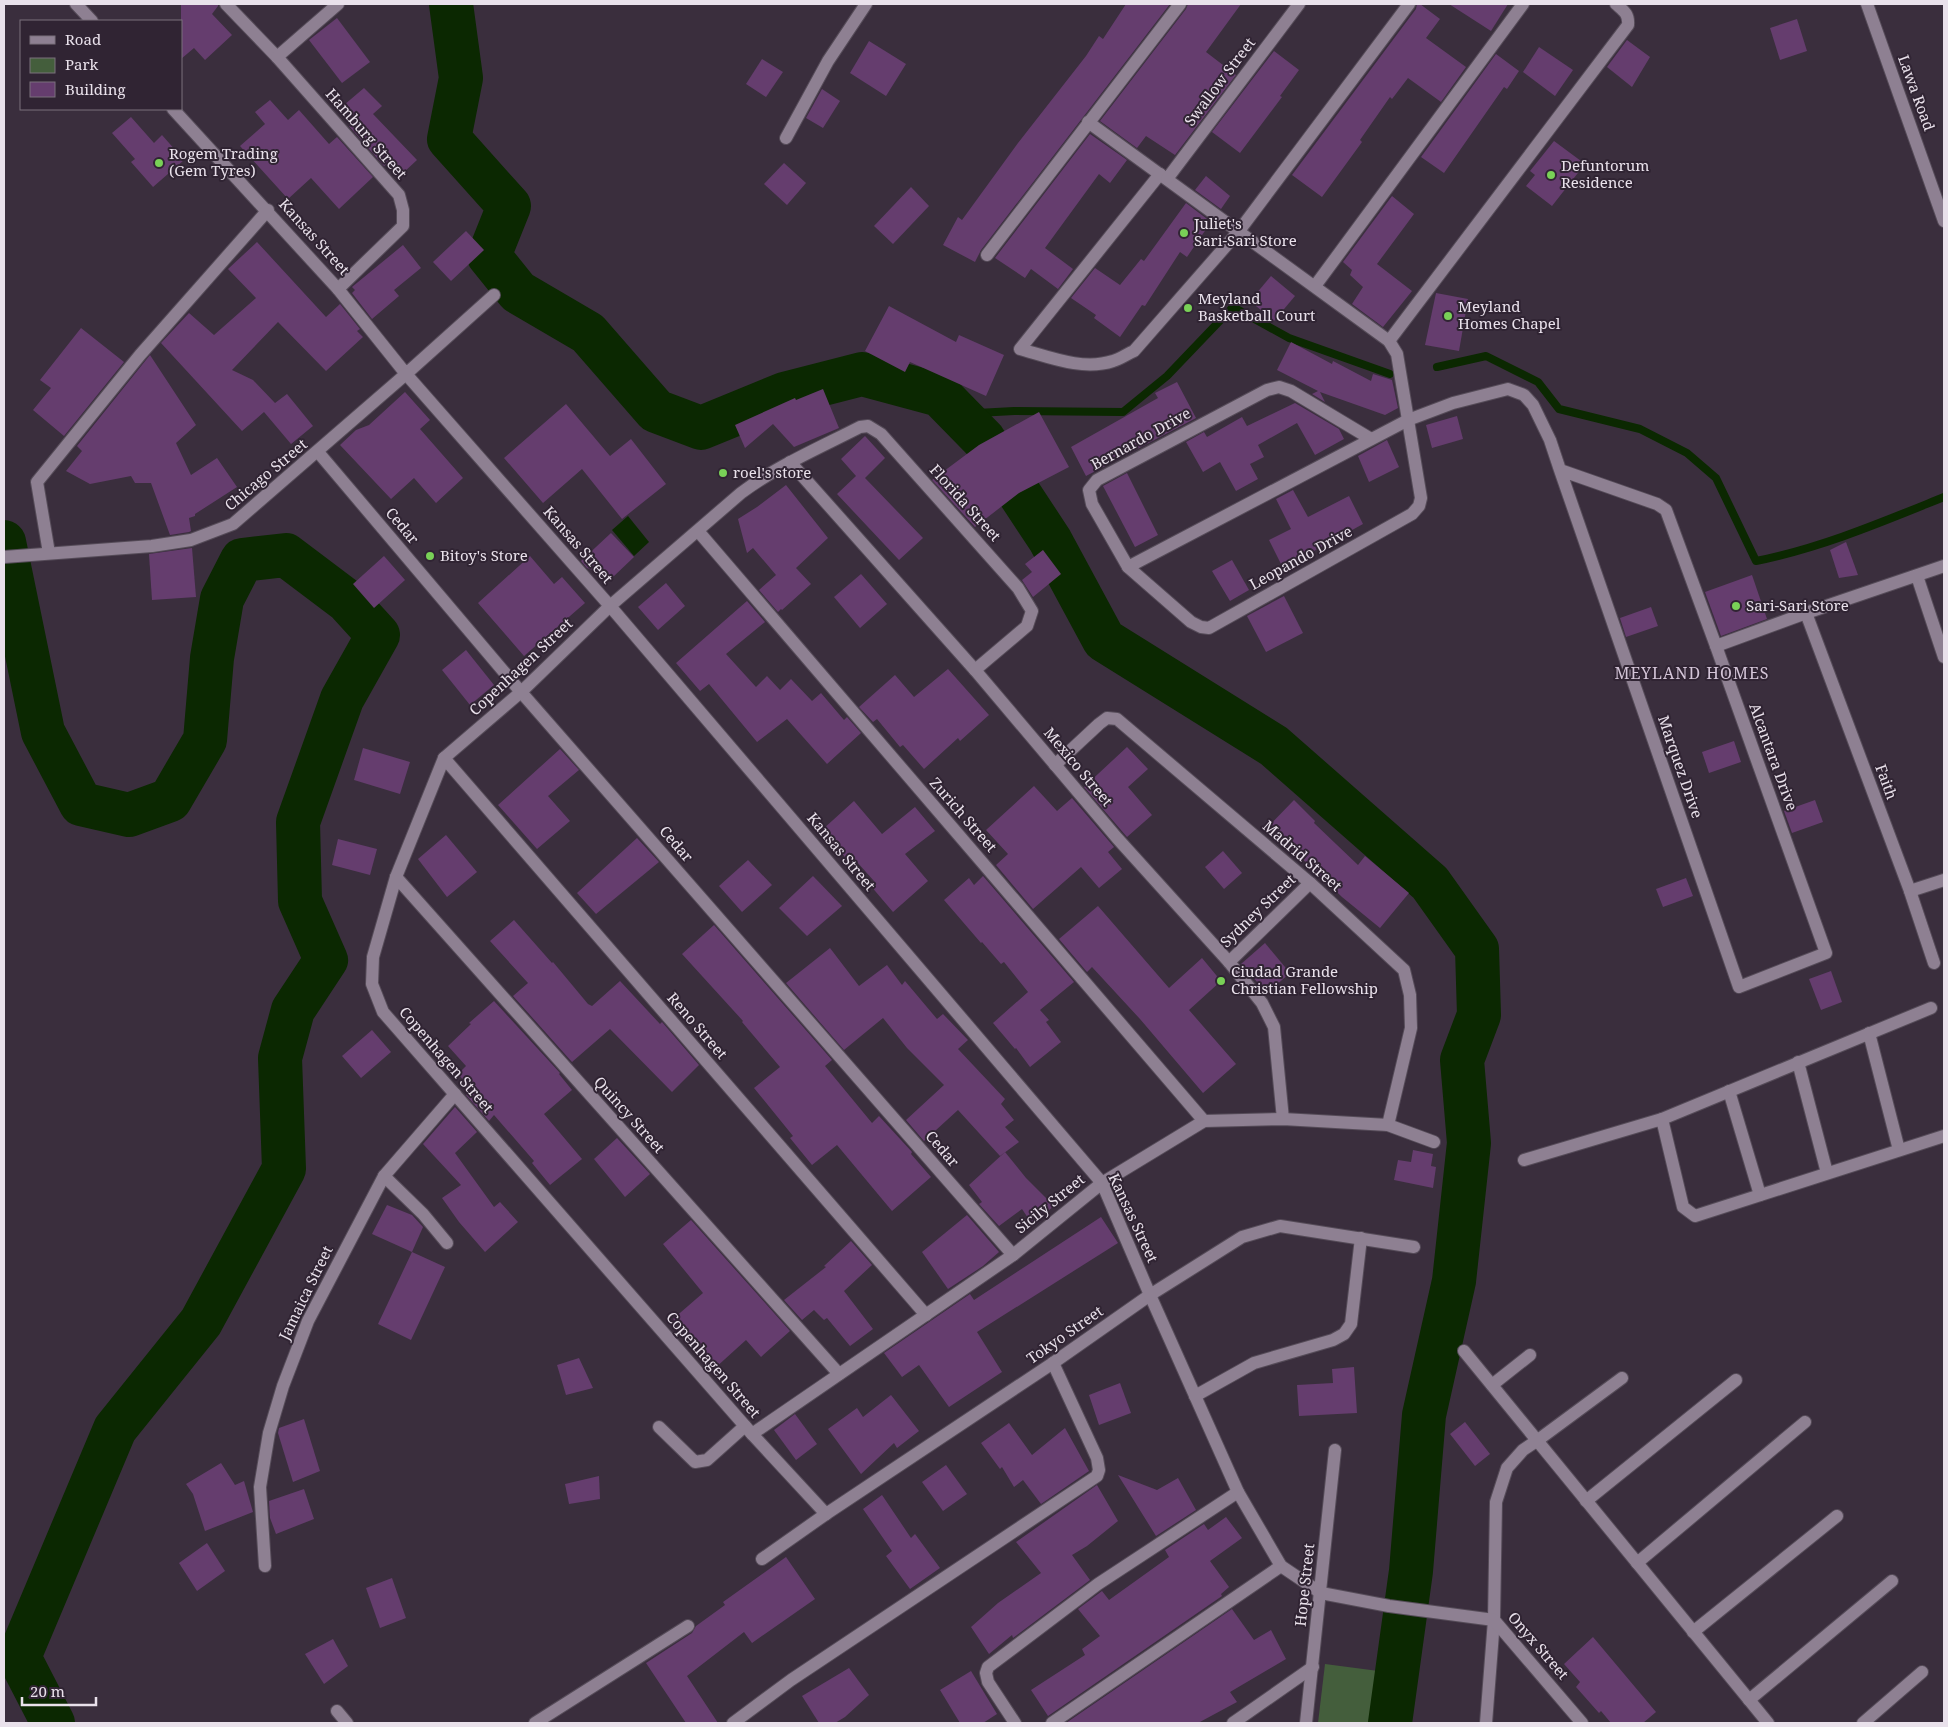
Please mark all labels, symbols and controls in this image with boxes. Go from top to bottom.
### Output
legend [20,20,182,110]
text: Road [65,29,101,49]
street label: Swallow Street [1179,33,1259,130]
street label: Lawa Road [1894,52,1940,133]
text: Park [65,54,99,74]
text: Building [65,79,126,99]
street label: Hamburg Street [322,84,412,183]
place label: Rogem Trading (Gem Tyres) [169,143,278,180]
place label: Defuntorum Residence [1561,155,1649,192]
marker: Rogem Trading (Gem Tyres) [153,157,165,169]
marker: Defuntorum Residence [1545,169,1557,181]
street label: Kansas Street [275,194,354,279]
place label: Juliet's Sari-Sari Store [1193,213,1297,250]
marker: Juliet's Sari-Sari Store [1178,227,1190,239]
place label: Meyland Basketball Court [1198,288,1315,325]
place label: Meyland Homes Chapel [1458,296,1561,333]
marker: Meyland Basketball Court [1182,302,1194,314]
marker: Meyland Homes Chapel [1442,310,1454,322]
street label: Bernardo Drive [1087,402,1194,474]
street label: Chicago Street [220,434,311,515]
street label: Florida Street [926,459,1006,545]
place label: roel's store [733,462,811,482]
marker: roel's store [717,467,729,479]
street label: Kansas Street [540,501,618,587]
street label: Cedar [382,503,424,548]
street label: Leopando Drive [1246,521,1355,594]
place label: Bitoy's Store [440,545,528,565]
marker: Bitoy's Store [424,550,436,562]
place label: Sari-Sari Store [1746,595,1849,615]
marker: Sari-Sari Store [1730,600,1742,612]
street label: Copenhagen Street [464,613,576,719]
district label: MEYLAND HOMES [1614,662,1770,684]
street label: Alcantara Drive [1745,700,1803,813]
street label: Marquez Drive [1654,713,1708,821]
street label: Mexico Street [1040,723,1118,810]
street label: Faith [1871,761,1903,803]
street label: Zurich Street [926,773,1002,856]
street label: Kansas Street [803,808,880,895]
street label: Madrid Street [1259,815,1346,895]
street label: Cedar [655,821,698,866]
street label: Sydney Street [1215,869,1299,951]
place label: Ciudad Grande Christian Fellowship [1231,961,1378,998]
marker: Ciudad Grande Christian Fellowship [1215,975,1227,987]
street label: Reno Street [663,988,732,1063]
street label: Copenhagen Street [395,1002,498,1117]
street label: Quincy Street [590,1072,670,1157]
street label: Cedar [921,1126,964,1171]
street label: Sicily Street [1010,1169,1088,1237]
street label: Kansas Street [1104,1170,1163,1265]
street label: Jamaica Street [273,1242,337,1344]
street label: Tokyo Street [1022,1301,1107,1368]
street label: Copenhagen Street [662,1307,765,1422]
street label: Hope Street [1290,1542,1318,1627]
street label: Onyx Street [1504,1607,1574,1683]
scale bar [22,1674,96,1706]
text: 20 m [30,1681,65,1701]

